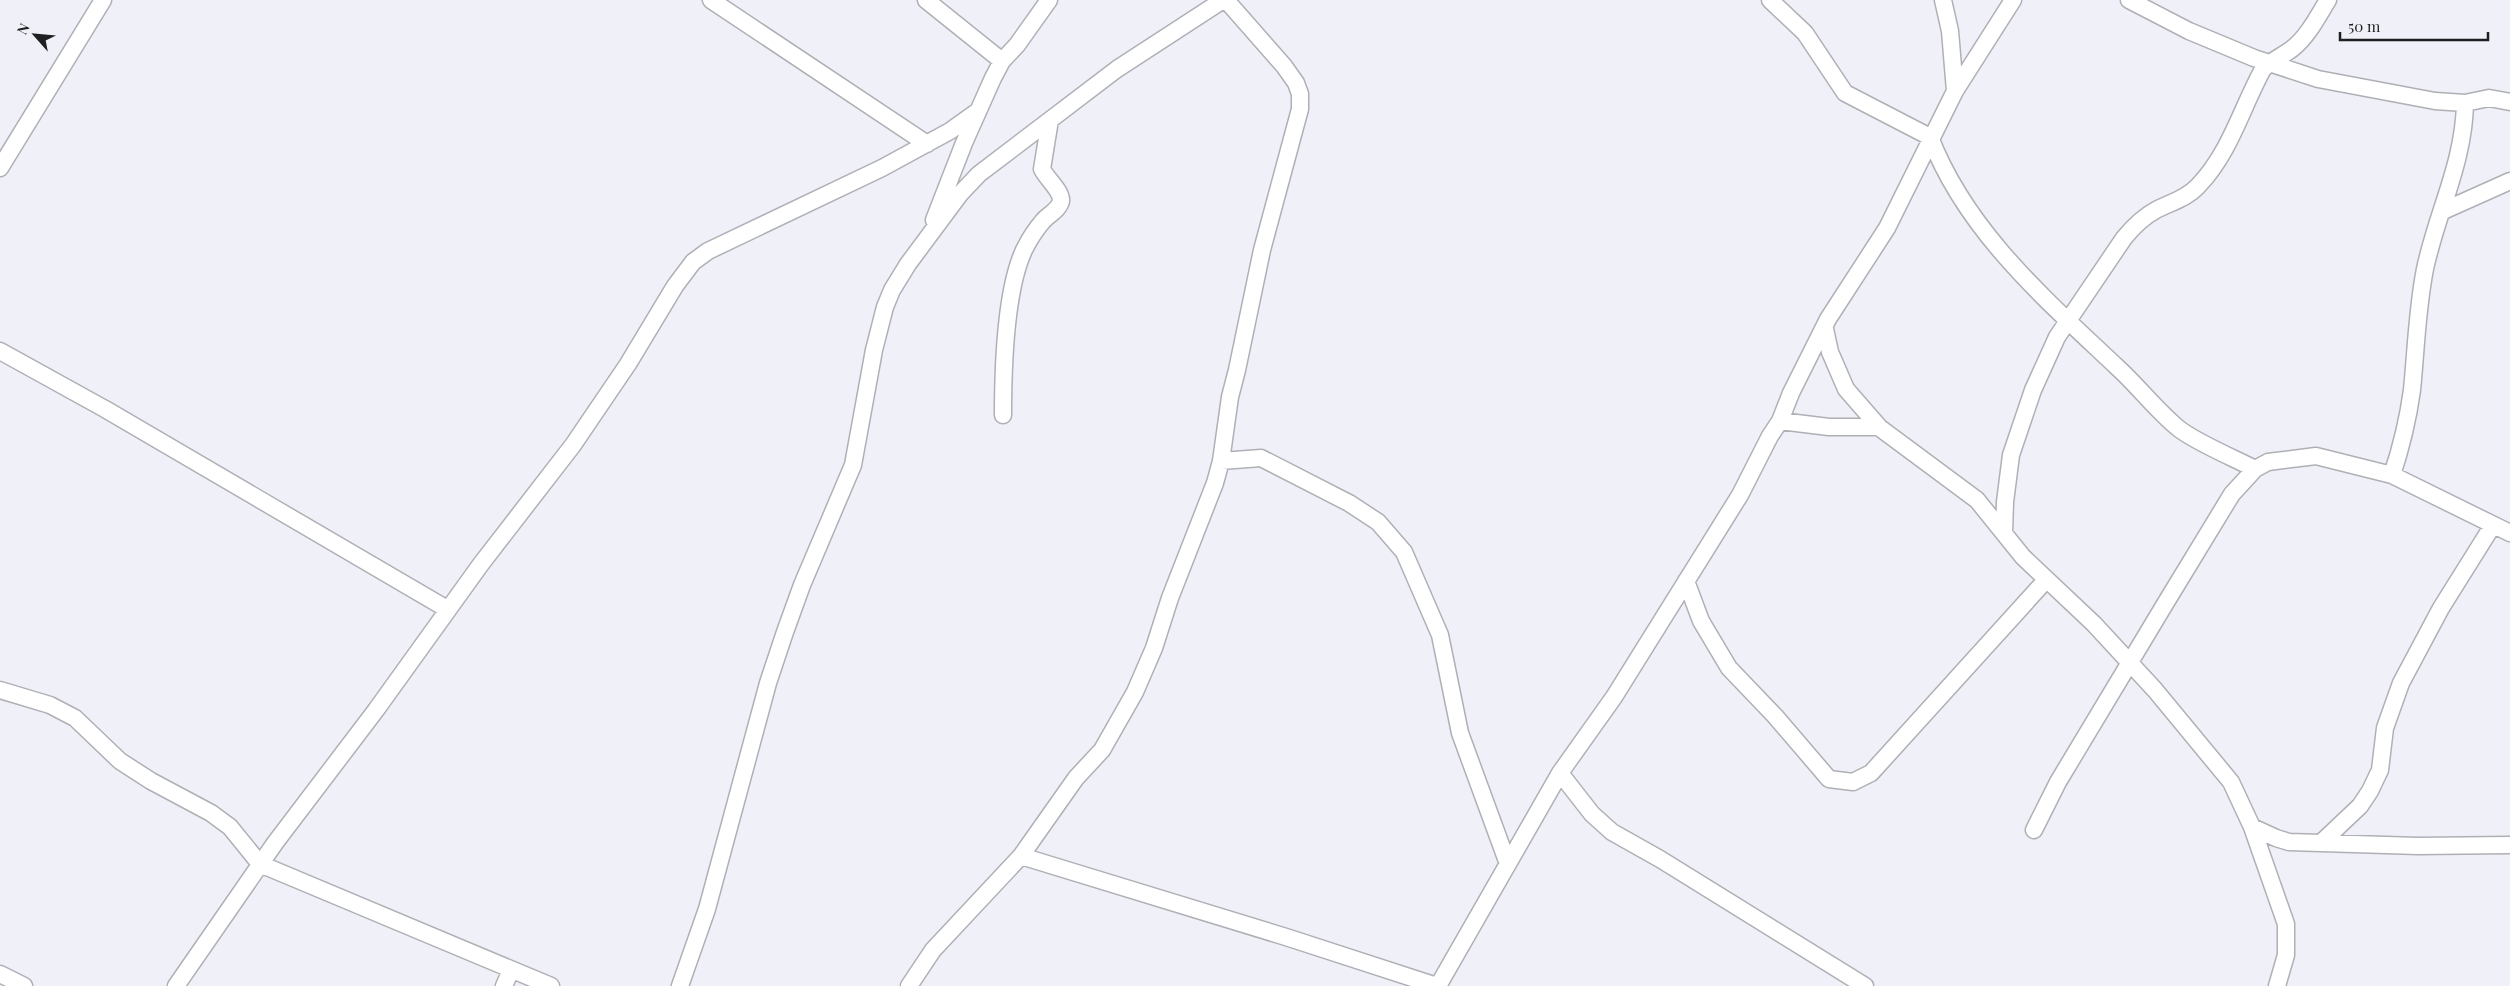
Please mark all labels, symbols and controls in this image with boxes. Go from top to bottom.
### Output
north arrow [10,10,60,60]
scale bar [2340,10,2488,42]
text: 50 m [2348,16,2381,36]
text: N [12,20,34,38]

